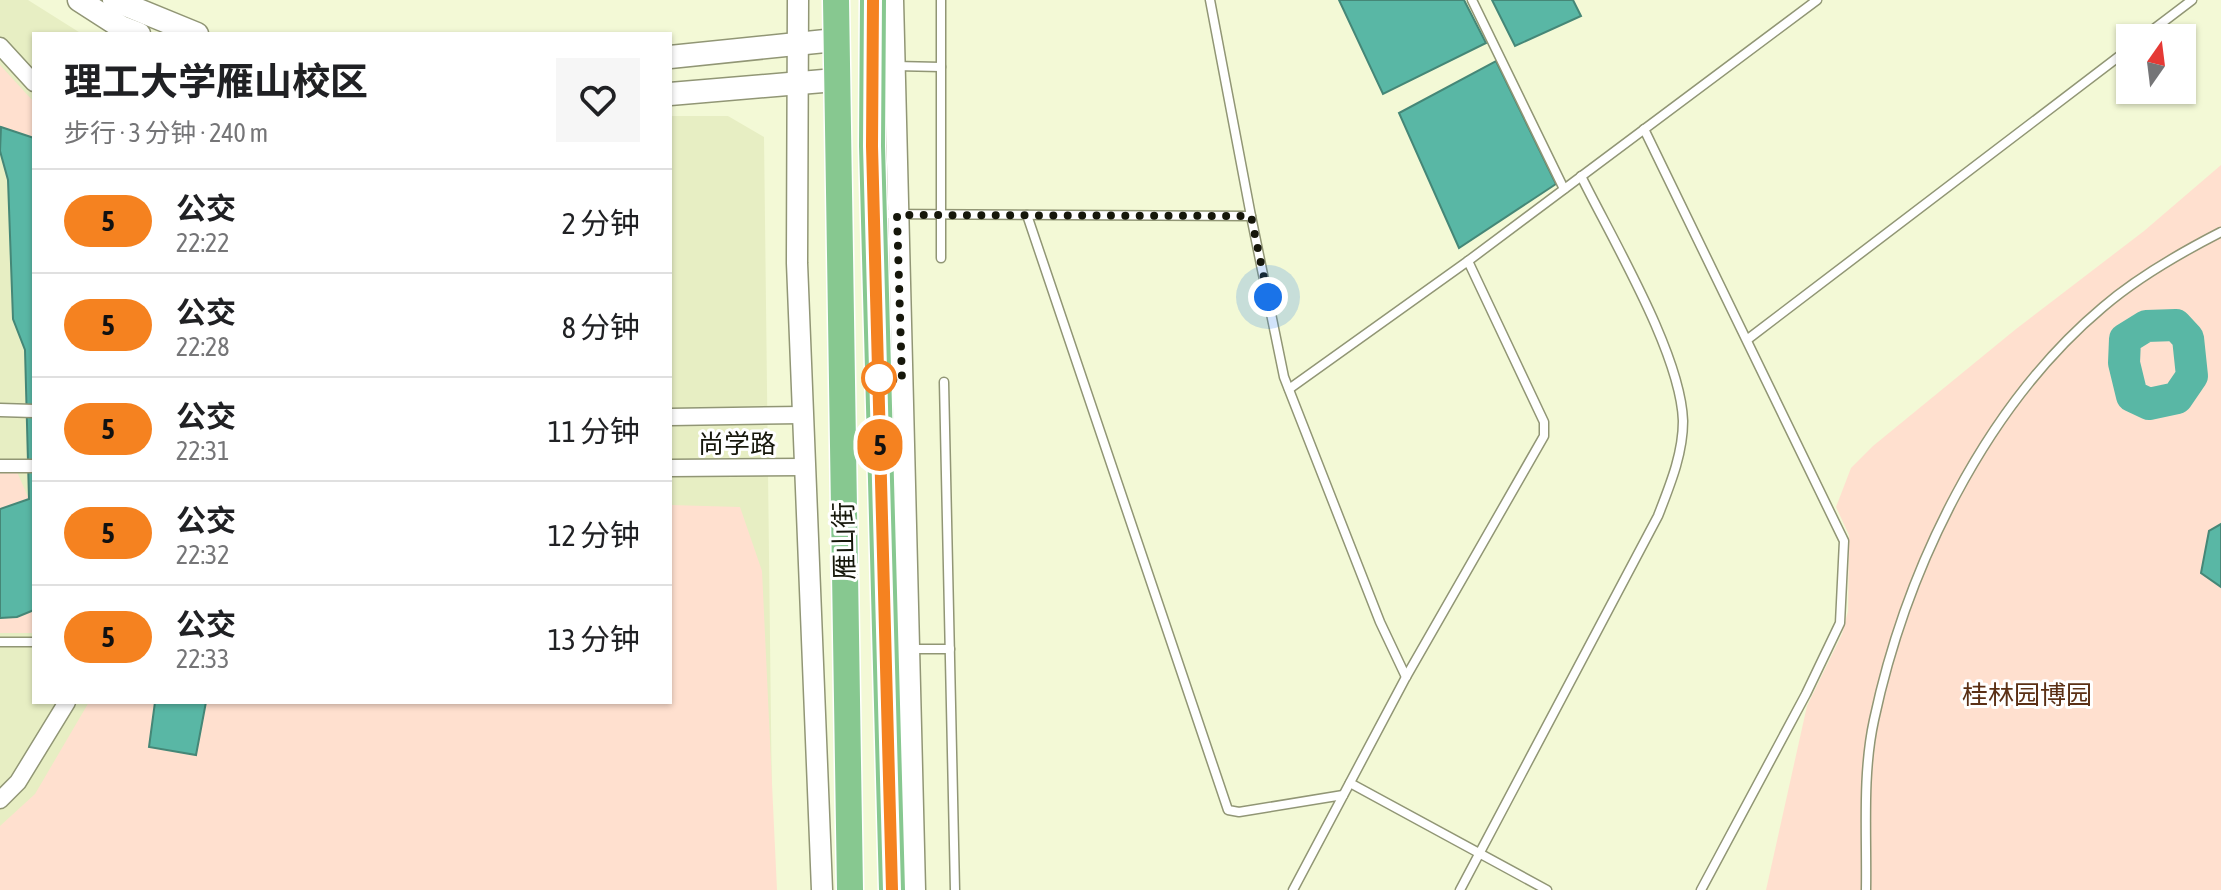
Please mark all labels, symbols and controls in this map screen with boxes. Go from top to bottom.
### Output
north arrow [2116,24,2196,104]
map controls [2116,24,2196,104]
button: heart [556,58,640,142]
text: 理工大学雁山校区 [64,60,368,103]
text: 步行 · 3 分钟 · 240 m [64,118,268,148]
text: 公交 [176,191,236,225]
text: 5 [101,205,115,237]
text: 2 分钟 [562,206,640,240]
text: 22:22 [176,228,230,258]
your location [1248,277,1288,317]
text: 公交 [176,295,236,329]
text: 5 [101,309,115,341]
text: 8 分钟 [562,310,640,344]
text: 22:28 [176,332,230,362]
unlabelled marker [862,361,896,395]
text: 公交 [176,399,236,433]
text: 5 [101,413,115,445]
text: 11 分钟 [548,414,640,448]
line badge: 5 [854,419,906,471]
street label: 尚学路 [698,429,776,459]
text: 5 [873,429,887,461]
text: 22:31 [176,436,230,466]
street label: 雁山街 [828,502,860,580]
text: 公交 [176,503,236,537]
text: 5 [101,517,115,549]
text: 12 分钟 [548,518,640,552]
text: 22:32 [176,540,230,570]
text: 公交 [176,607,236,641]
text: 5 [101,621,115,653]
text: 13 分钟 [548,622,640,656]
text: 22:33 [176,644,230,674]
park label: 桂林园博园 [1962,680,2092,710]

